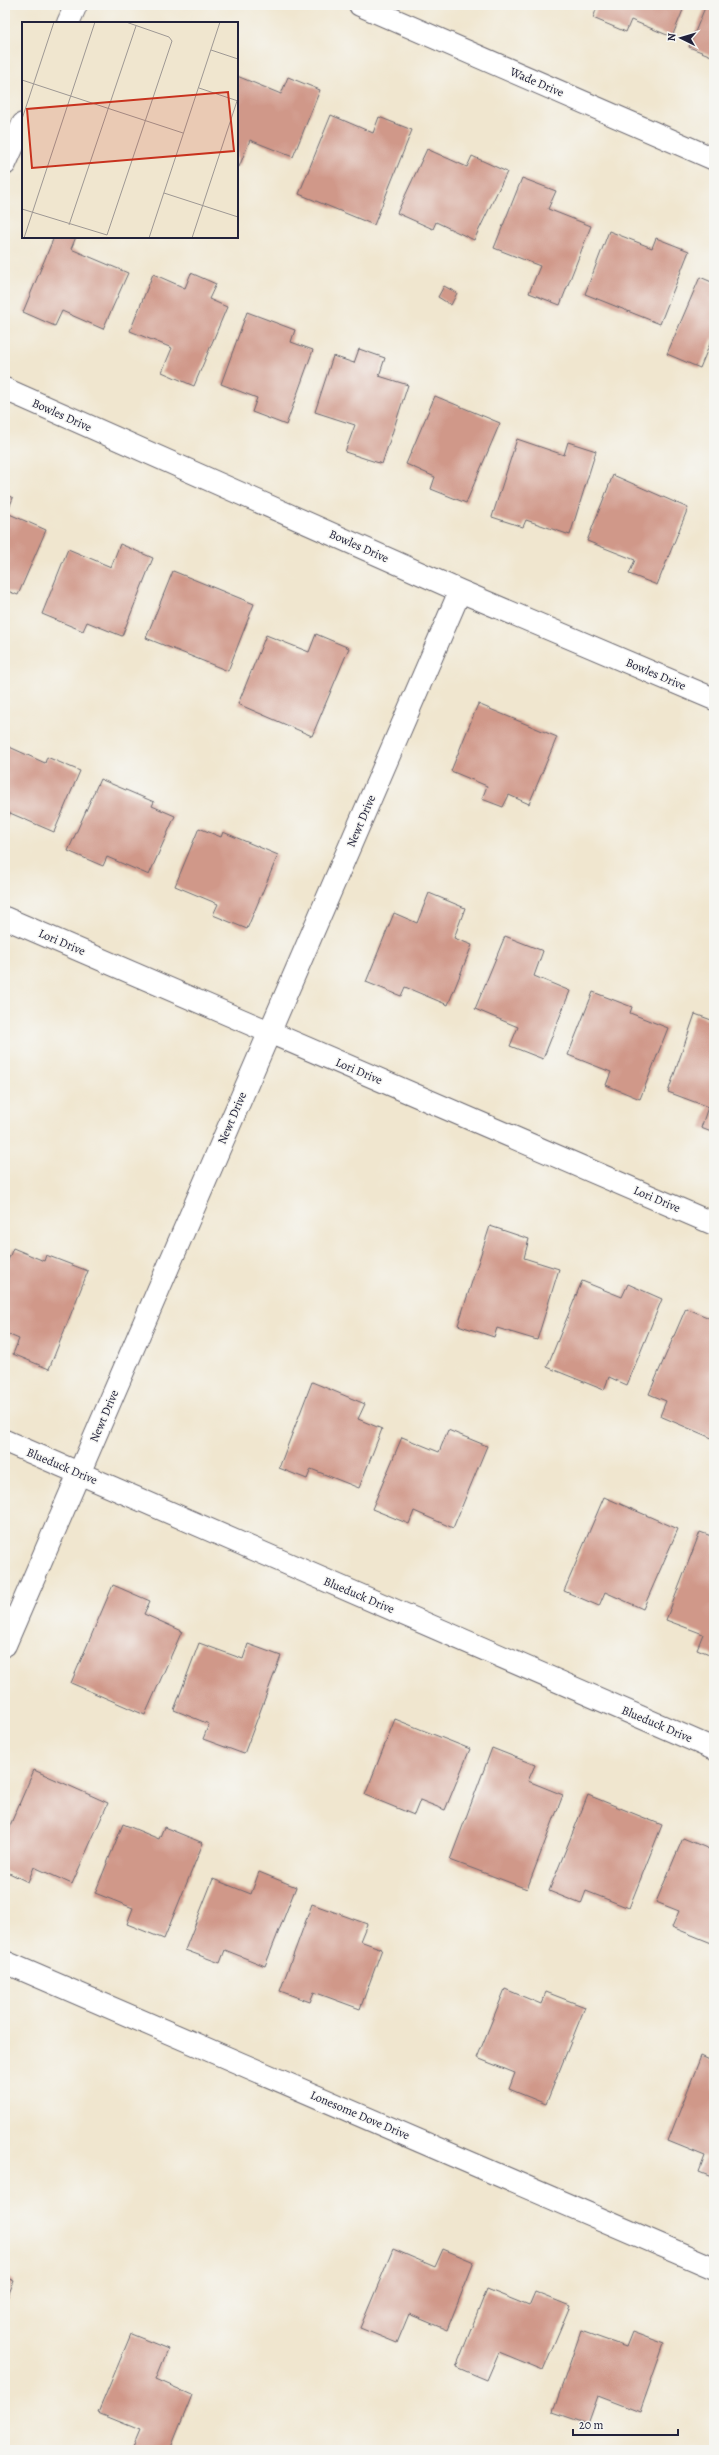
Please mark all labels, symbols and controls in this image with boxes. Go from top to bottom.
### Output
north arrow [661,18,701,58]
inset map [22,22,238,238]
text: N [664,33,679,42]
street label: Wade Drive [507,63,566,100]
street label: Bowles Drive [30,395,94,435]
street label: Bowles Drive [327,526,391,566]
street label: Bowles Drive [624,654,688,694]
street label: Newt Drive [343,792,379,850]
street label: Lori Drive [36,925,88,959]
street label: Lori Drive [333,1054,385,1088]
street label: Newt Drive [214,1089,250,1147]
street label: Lori Drive [631,1182,683,1216]
street label: Newt Drive [86,1387,122,1445]
street label: Blueduck Drive [24,1444,100,1488]
street label: Blueduck Drive [321,1573,397,1617]
street label: Blueduck Drive [619,1702,695,1746]
street label: Lonesome Dove Drive [308,2087,412,2143]
scale bar [573,2411,678,2437]
text: 20 m [579,2417,603,2433]

